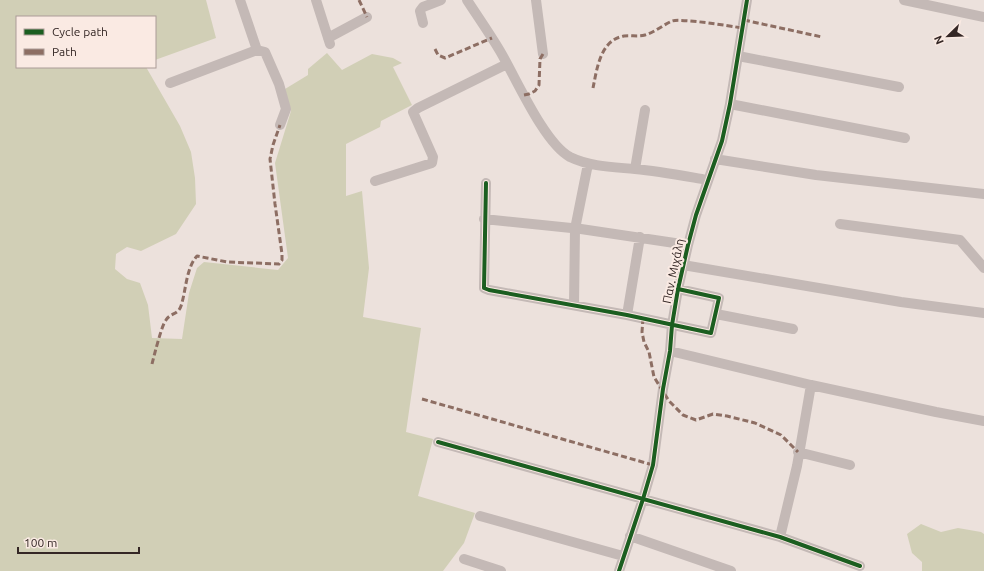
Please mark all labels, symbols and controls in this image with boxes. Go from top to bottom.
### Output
legend [16,16,156,68]
north arrow [928,16,968,56]
text: Cycle path [52,25,108,38]
text: N [932,34,946,46]
text: Path [52,45,77,58]
street label: Παν. Μιχάλη [660,237,686,305]
scale bar [18,529,139,555]
text: 100 m [24,536,57,549]

